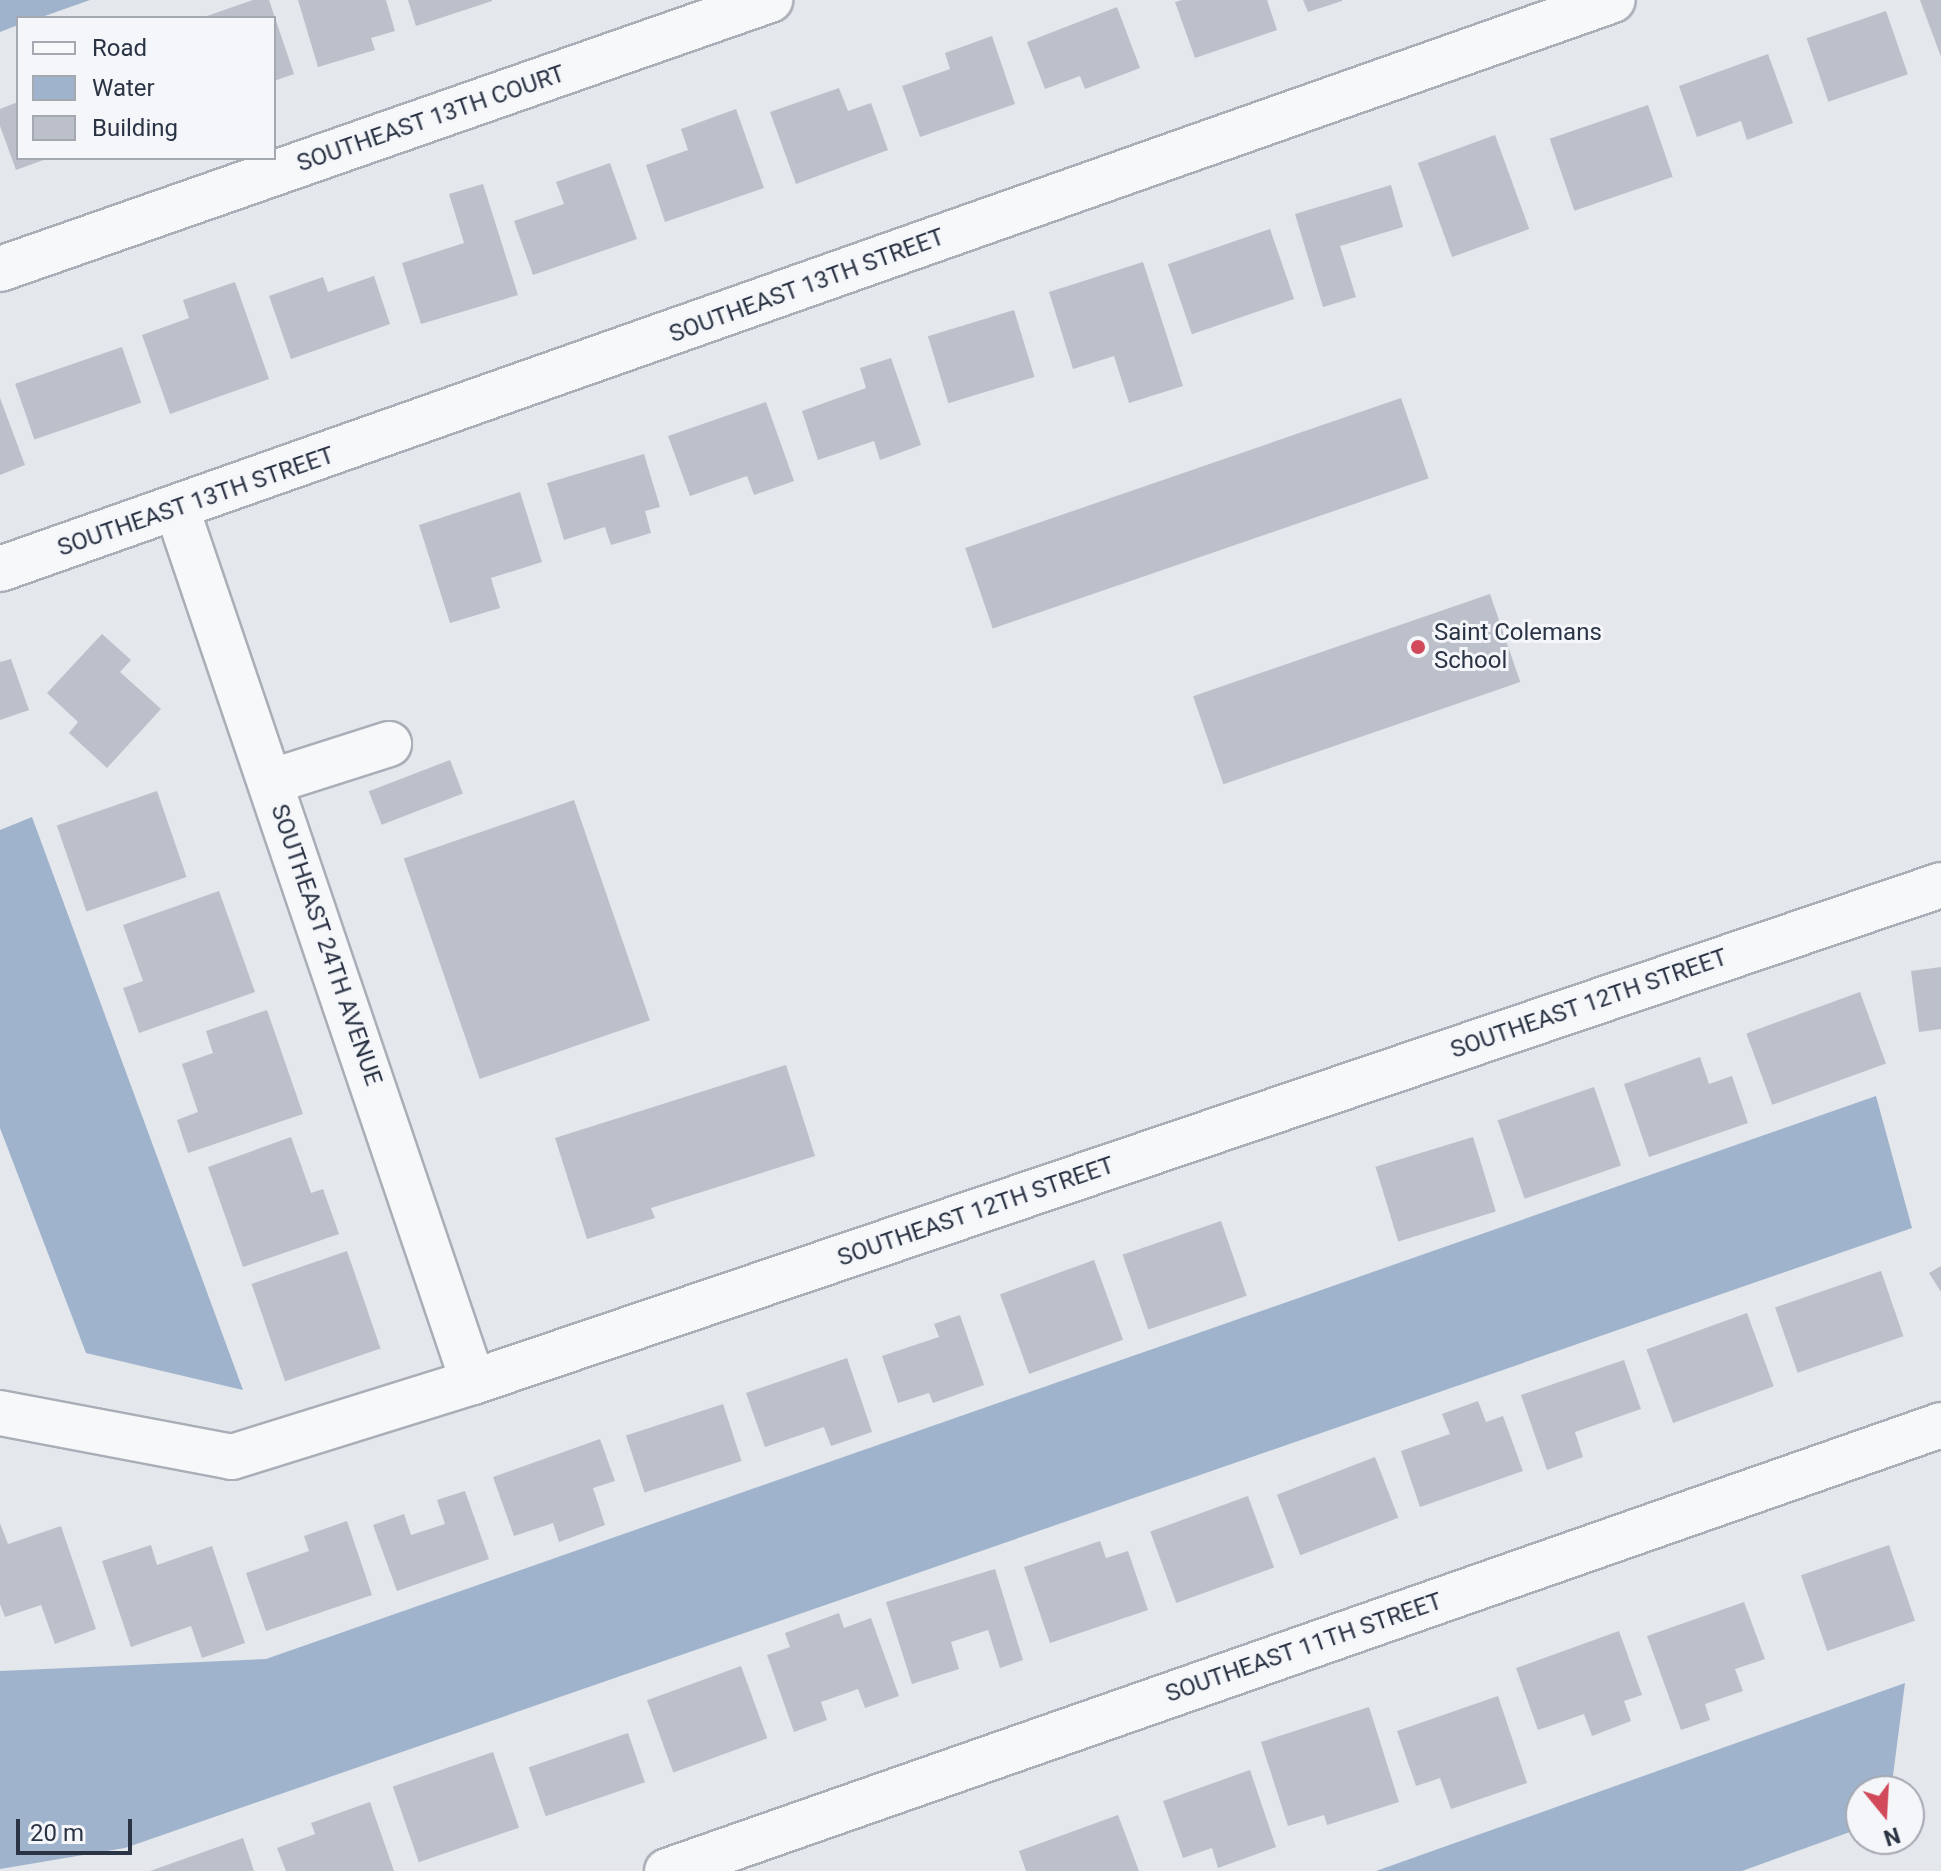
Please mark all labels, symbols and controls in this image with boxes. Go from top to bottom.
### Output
legend [16,16,276,160]
text: Road [92,34,147,62]
street label: SOUTHEAST 13TH COURT [293,60,569,178]
text: Water [92,74,155,102]
text: Building [92,114,178,142]
street label: SOUTHEAST 13TH STREET [665,223,949,349]
street label: SOUTHEAST 13TH STREET [54,441,338,563]
place label: Saint Colemans School [1434,619,1602,675]
marker: Saint Colemans School [1409,638,1427,656]
street label: SOUTHEAST 24TH AVENUE [264,800,388,1090]
street label: SOUTHEAST 12TH STREET [1447,943,1731,1065]
street label: SOUTHEAST 12TH STREET [834,1151,1118,1273]
street label: SOUTHEAST 11TH STREET [1162,1587,1446,1709]
north arrow [1845,1775,1925,1855]
scale bar [20,1803,136,1853]
text: 20 m [30,1819,84,1847]
text: N [1881,1822,1903,1851]

